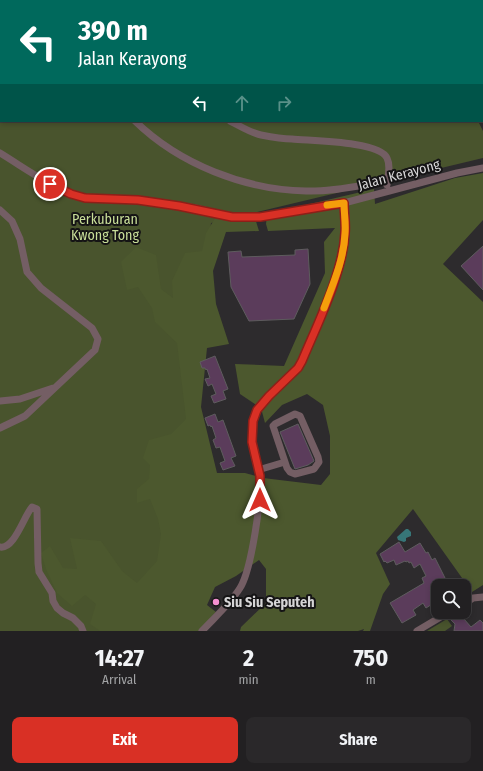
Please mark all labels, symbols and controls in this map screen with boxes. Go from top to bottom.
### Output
text: 390 m [78,14,148,47]
icon: left [12,16,64,68]
text: Jalan Kerayong [78,48,187,70]
icon: left [189,92,211,114]
icon: ahead [231,92,253,114]
icon: right [273,92,295,114]
street label: Jalan Kerayong [356,156,442,194]
pin [33,167,67,201]
icon: arrive [39,173,61,195]
park label: Perkuburan Kwong Tong [71,211,139,244]
position arrow [239,479,281,521]
map controls [431,579,471,619]
button: search [431,579,471,619]
place label: Siu Siu Seputeh [224,594,314,611]
marker: Siu Siu Seputeh [211,597,221,607]
text: 14:27 [95,644,144,672]
text: 2 [243,644,254,672]
text: 750 [353,644,388,672]
text: Arrival [102,672,137,687]
text: min [239,672,259,687]
text: m [366,672,376,687]
button: Exit [12,717,238,763]
button: Share [246,717,471,763]

